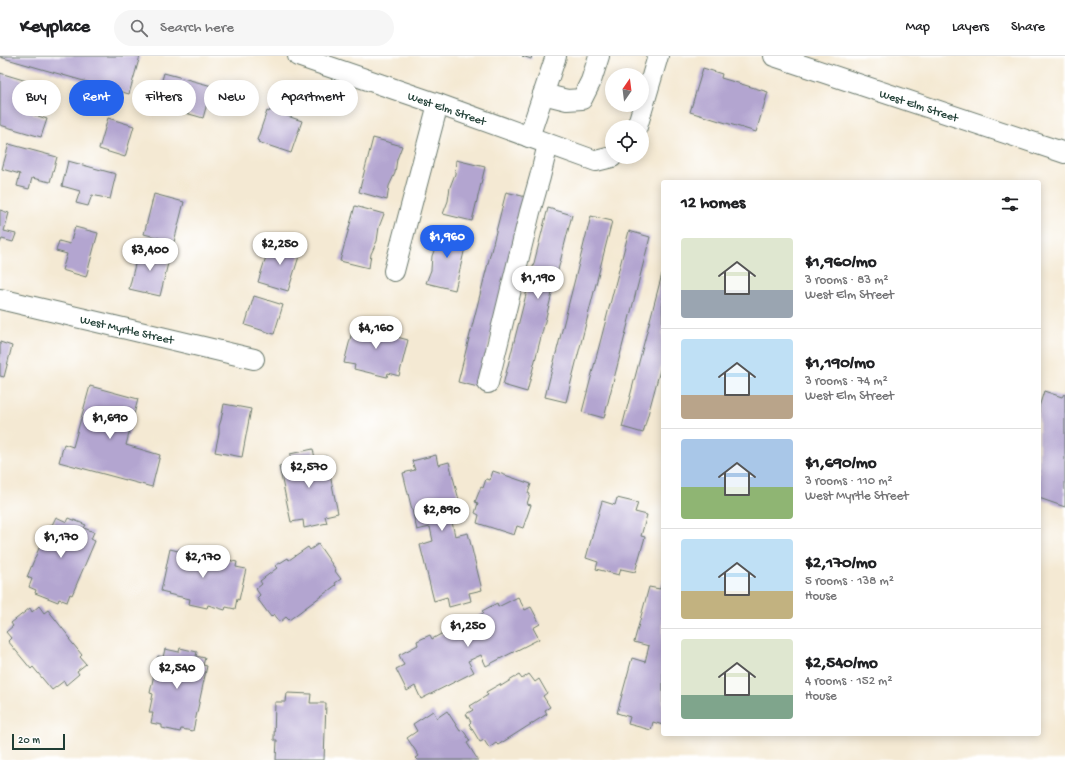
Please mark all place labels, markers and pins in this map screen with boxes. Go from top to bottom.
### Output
pin: $1,960 [414,225,480,259]
pin: $2,250 [247,232,313,266]
pin: $3,400 [117,238,183,272]
pin: $1,190 [505,266,571,300]
pin: $4,160 [343,316,409,350]
pin: $1,690 [77,406,143,440]
pin: $2,570 [276,455,342,489]
pin: $2,890 [409,498,475,532]
pin: $1,170 [28,525,94,559]
pin: $2,170 [170,545,236,579]
pin: $1,250 [435,614,501,648]
pin: $2,540 [144,656,210,690]

